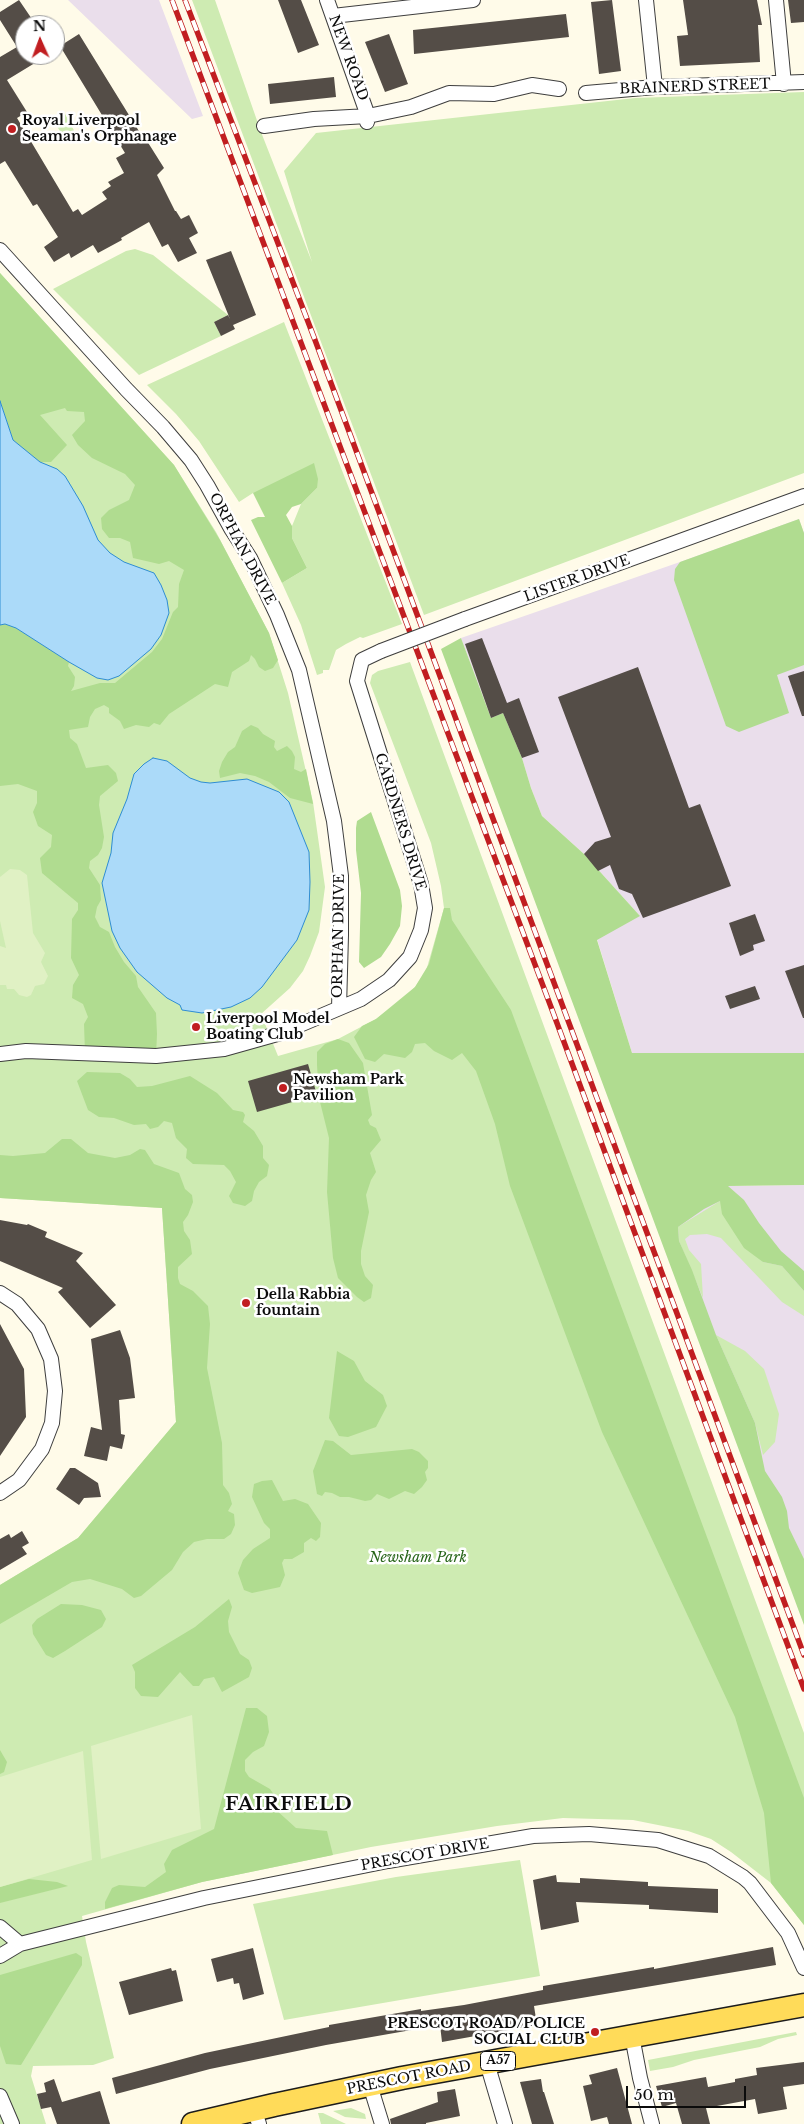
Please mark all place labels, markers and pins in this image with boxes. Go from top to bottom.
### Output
place label: Royal Liverpool Seaman's Orphanage [22,113,177,146]
marker: Royal Liverpool Seaman's Orphanage [6,123,18,135]
place label: Liverpool Model Boating Club [206,1011,330,1044]
marker: Liverpool Model Boating Club [190,1021,202,1033]
place label: Newsham Park Pavilion [293,1072,404,1104]
marker: Newsham Park Pavilion [277,1082,289,1094]
place label: Della Rabbia fountain [256,1287,350,1320]
marker: Della Rabbia fountain [240,1297,252,1309]
place label: PRESCOT ROAD/POLICE SOCIAL CLUB [387,2016,585,2048]
marker: PRESCOT ROAD/POLICE SOCIAL CLUB [589,2026,601,2038]

